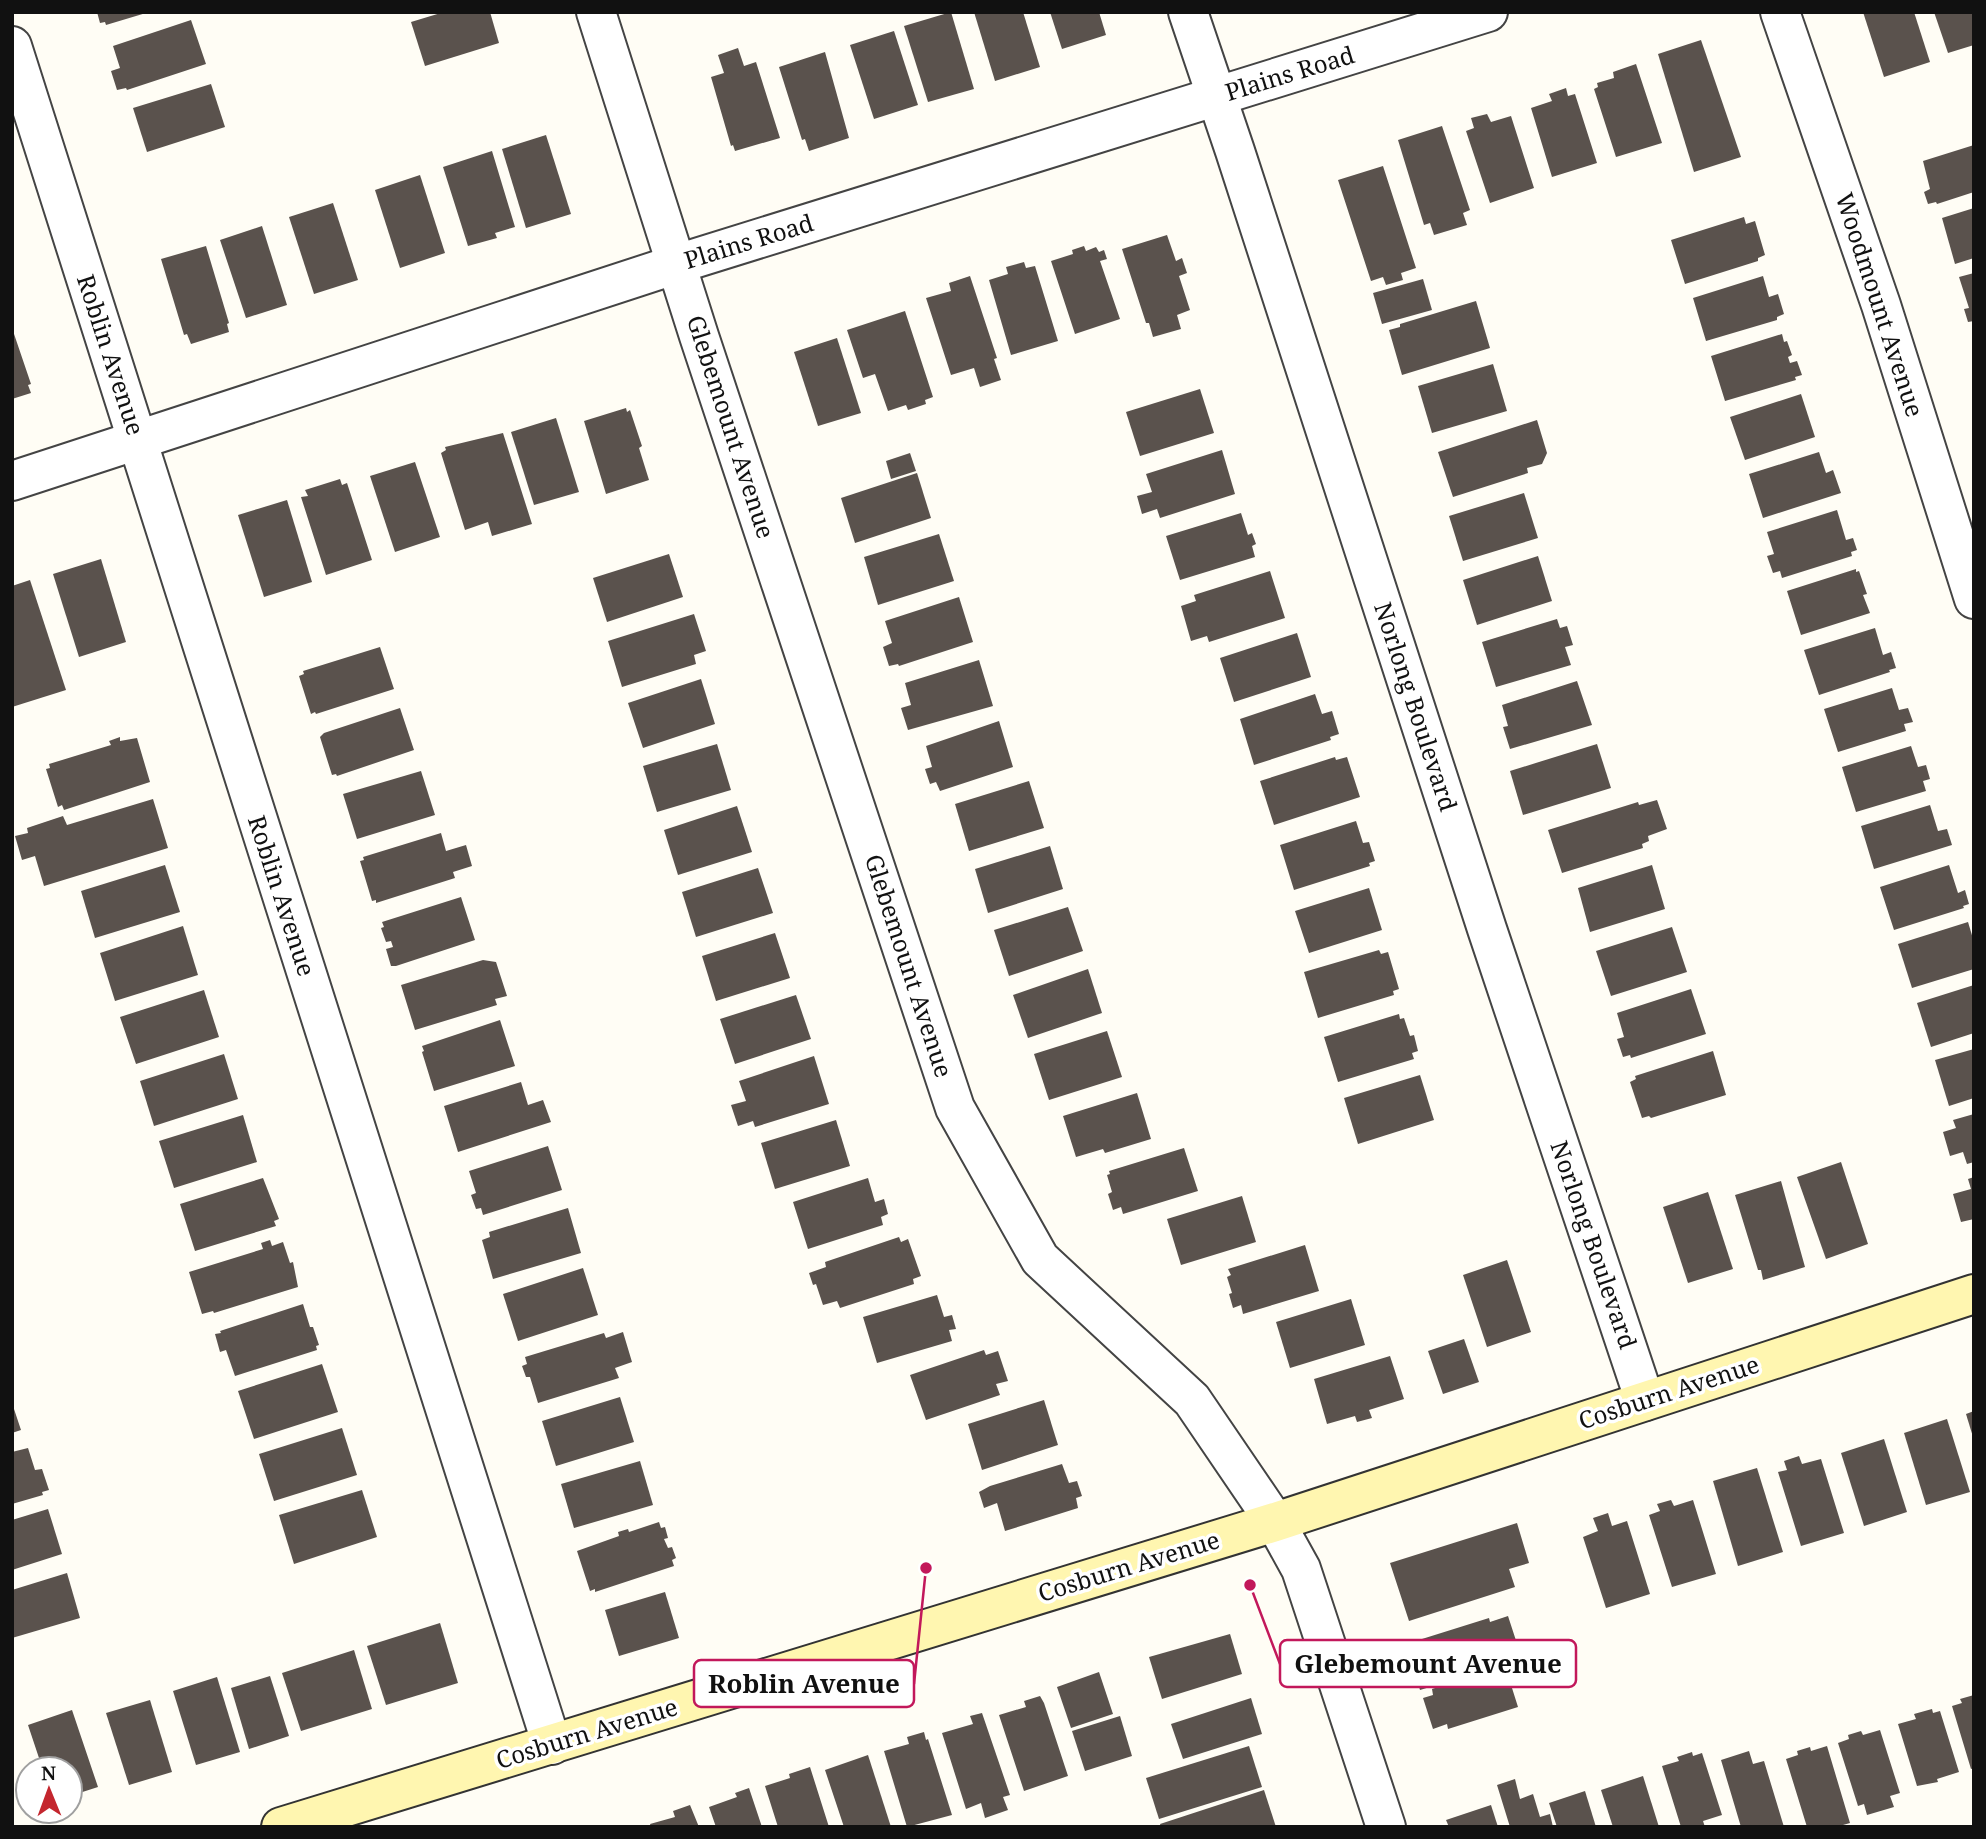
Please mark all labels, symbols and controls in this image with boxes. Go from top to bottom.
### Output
street label: Plains Road [1221,37,1358,108]
street label: Woodmount Avenue [1829,188,1932,421]
street label: Plains Road [680,205,817,276]
street label: Roblin Avenue [70,270,153,439]
street label: Glebemount Avenue [680,311,783,542]
street label: Norlong Boulevard [1367,598,1466,815]
street label: Roblin Avenue [241,811,324,980]
street label: Glebemount Avenue [858,850,961,1081]
street label: Norlong Boulevard [1543,1136,1646,1353]
street label: Cosburn Avenue [1574,1347,1763,1436]
street label: Cosburn Avenue [1034,1522,1223,1609]
callout: Glebemount Avenue [1280,1640,1576,1687]
text: Glebemount Avenue [1294,1645,1562,1681]
callout: Roblin Avenue [694,1660,914,1707]
text: Roblin Avenue [708,1665,900,1701]
street label: Cosburn Avenue [492,1689,681,1776]
north arrow [14,1755,84,1825]
text: N [41,1760,56,1786]

